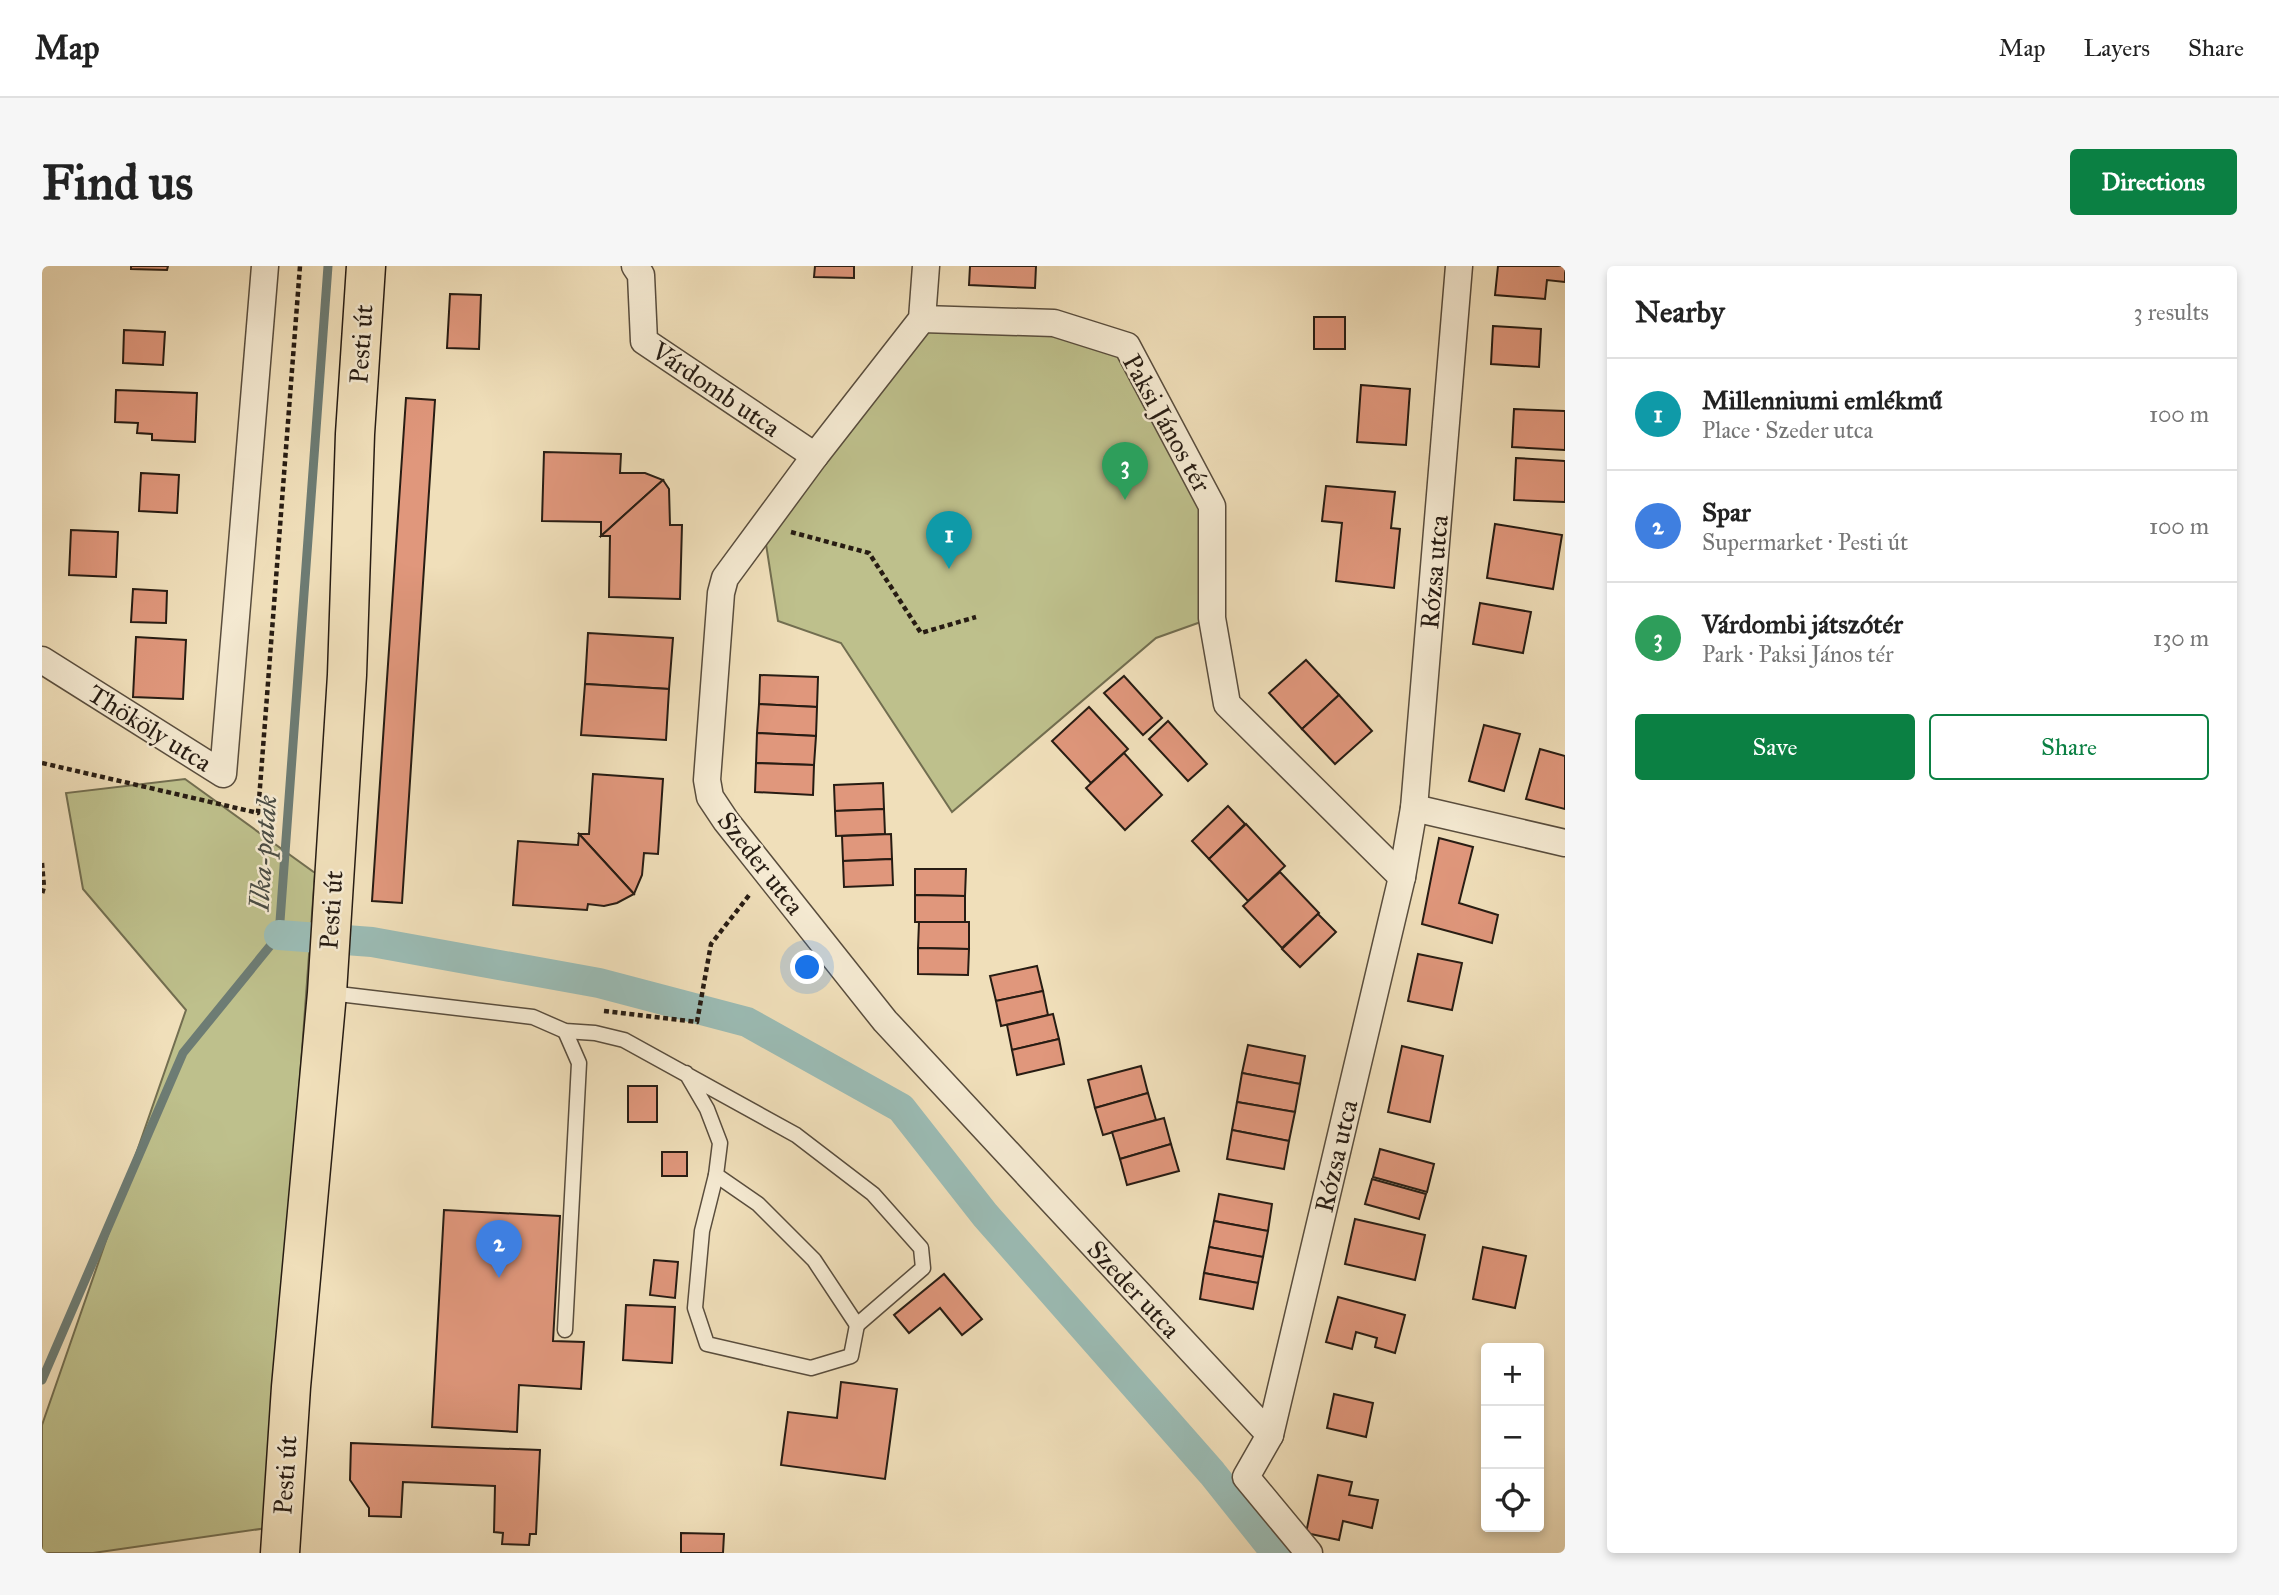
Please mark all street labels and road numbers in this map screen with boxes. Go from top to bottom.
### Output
street label: Pesti út [342,303,380,385]
street label: Várdomb utca [645,334,786,444]
street label: Paksi János tér [1116,348,1218,498]
street label: Rózsa utca [1413,514,1455,630]
street label: Thököly utca [82,677,218,779]
street label: Szeder utca [711,805,811,921]
street label: Pesti út [312,869,350,951]
street label: Rózsa utca [1308,1097,1364,1215]
street label: Szeder utca [1081,1233,1187,1345]
street label: Pesti út [266,1434,304,1516]

